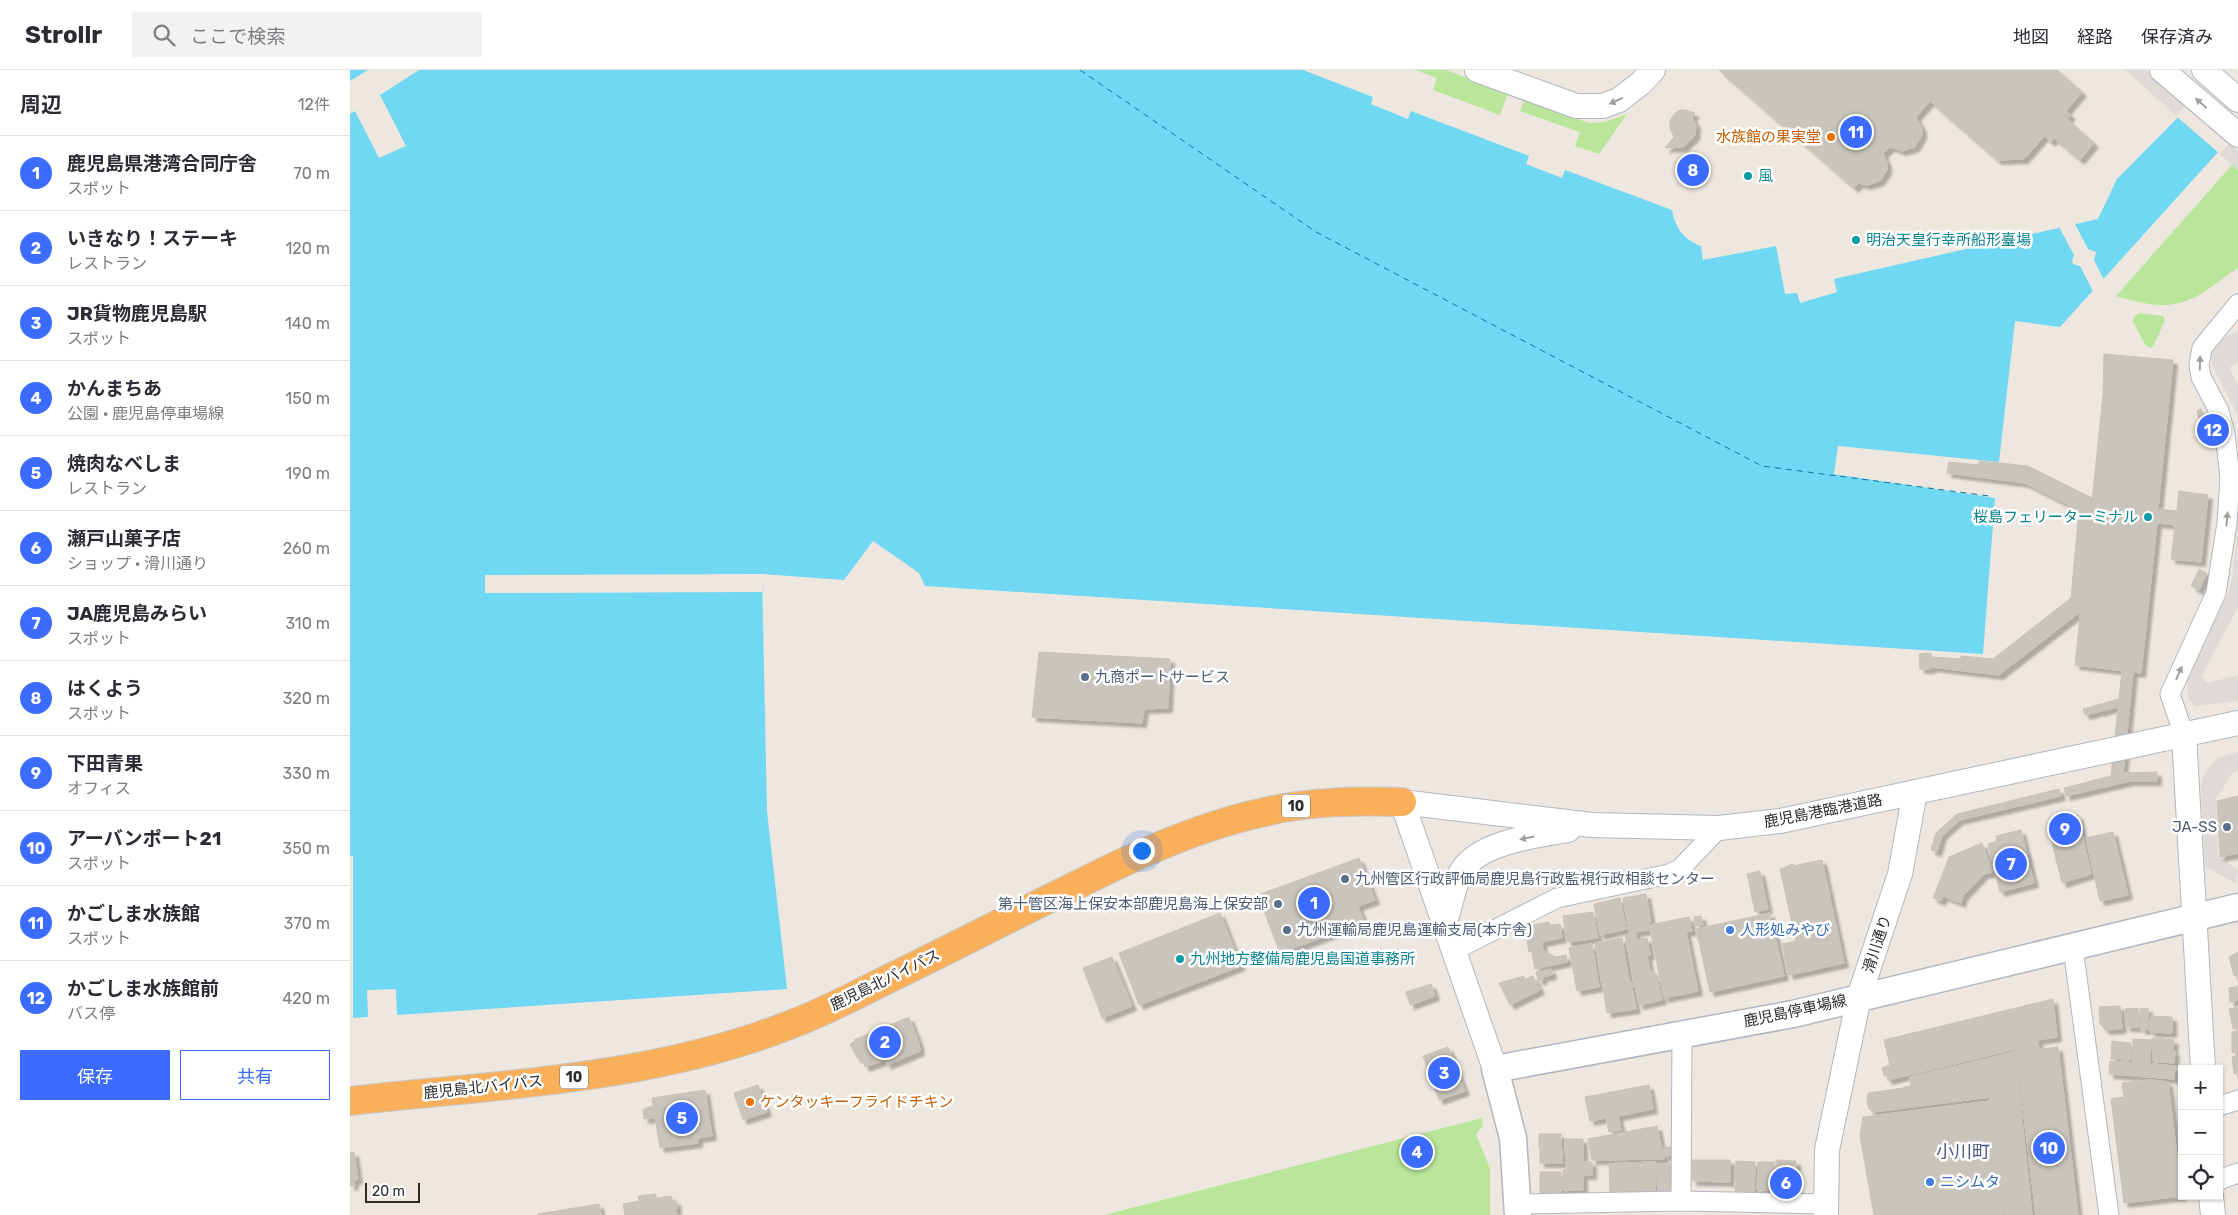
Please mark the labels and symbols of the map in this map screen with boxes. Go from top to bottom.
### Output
one-way arrow [1608,96,1623,105]
one-way arrow [2195,98,2208,109]
pin: 11 [1840,113,1872,151]
place label: 水族館の果実堂 [1716,128,1821,146]
marker: 水族館の果実堂 [1825,131,1837,143]
pin: 8 [1677,151,1709,189]
place label: 風 [1758,167,1773,185]
marker: 風 [1742,170,1754,182]
place label: 明治天皇行幸所船形臺場 [1866,231,2031,249]
marker: 明治天皇行幸所船形臺場 [1850,234,1862,246]
one-way arrow [2196,354,2204,370]
pin: 12 [2197,411,2229,449]
place label: 桜島フェリーターミナル [1973,508,2138,526]
marker: 桜島フェリーターミナル [2142,511,2154,523]
one-way arrow [2223,511,2231,527]
one-way arrow [2176,666,2184,680]
place label: 九商ポートサービス [1095,668,1230,686]
marker: 九商ポートサービス [1079,671,1091,683]
street label: 鹿児島港臨港道路 [1762,791,1884,831]
road number: 10 [1282,794,1310,818]
pin: 9 [2049,810,2081,848]
place label: JA-SS [2172,818,2217,836]
marker: JA-SS [2221,821,2233,833]
one-way arrow [1518,834,1534,842]
your location [1129,838,1155,864]
pin: 7 [1995,845,2027,883]
place label: 九州管区行政評価局鹿児島行政監視行政相談センター [1355,870,1715,888]
marker: 九州管区行政評価局鹿児島行政監視行政相談センター [1339,873,1351,885]
pin: 1 [1298,884,1330,922]
place label: 第十管区海上保安本部鹿児島海上保安部 [998,895,1268,913]
marker: 第十管区海上保安本部鹿児島海上保安部 [1272,898,1284,910]
street label: 滑川通り [1859,913,1895,975]
place label: 九州運輸局鹿児島運輸支局(本庁舎) [1297,921,1532,939]
place label: 人形処みやび [1740,921,1830,939]
marker: 九州運輸局鹿児島運輸支局(本庁舎) [1281,924,1293,936]
marker: 人形処みやび [1724,924,1736,936]
street label: 鹿児島北バイパス [827,946,943,1014]
place label: 九州地方整備局鹿児島国道事務所 [1190,950,1415,968]
marker: 九州地方整備局鹿児島国道事務所 [1174,953,1186,965]
street label: 鹿児島停車場線 [1742,991,1848,1031]
pin: 2 [869,1023,901,1061]
pin: 3 [1428,1054,1460,1092]
road number: 10 [560,1066,588,1089]
street label: 鹿児島北バイパス [423,1072,543,1102]
place label: ケンタッキーフライドチキン [760,1093,953,1111]
marker: ケンタッキーフライドチキン [744,1096,756,1108]
pin: 5 [666,1099,698,1137]
pin: 10 [2033,1129,2065,1167]
pin: 4 [1401,1133,1433,1171]
district label: 小川町 [1936,1141,1990,1163]
pin: 6 [1770,1164,1802,1202]
place label: ニシムタ [1940,1173,2000,1191]
marker: ニシムタ [1924,1176,1936,1188]
scale bar [365,1180,420,1203]

